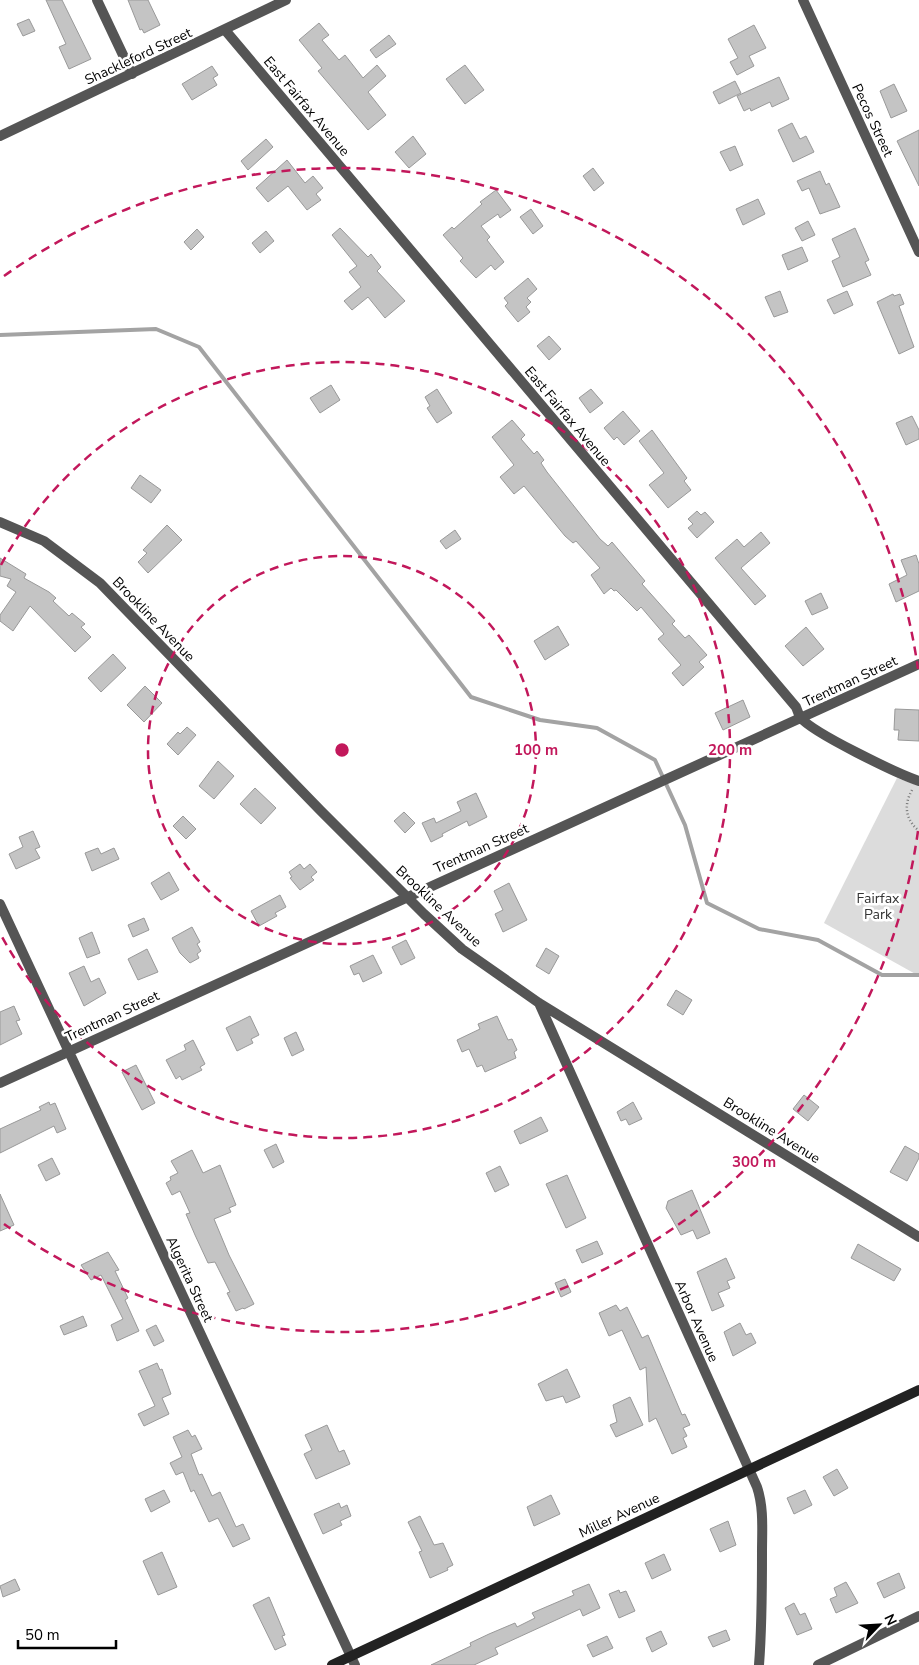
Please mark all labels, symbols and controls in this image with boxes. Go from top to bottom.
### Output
street label: Shackleford Street [82,23,195,90]
street label: East Fairfax Avenue [259,52,354,160]
street label: Pecos Street [847,81,898,160]
street label: East Fairfax Avenue [520,362,615,470]
street label: Brookline Avenue [108,573,199,666]
street label: Trentman Street [800,651,900,712]
text: 100 m [514,740,558,760]
text: 200 m [708,740,752,760]
centre of rings [333,741,351,759]
street label: Trentman Street [431,819,532,878]
street label: Brookline Avenue [392,862,486,951]
park label: Fairfax Park [857,889,900,924]
street label: Trentman Street [62,986,162,1047]
street label: Brookline Avenue [720,1093,824,1168]
text: 300 m [732,1152,776,1172]
street label: Algerita Street [161,1233,218,1325]
street label: Arbor Avenue [670,1277,723,1365]
street label: Miller Avenue [576,1488,663,1542]
north arrow [854,1600,904,1650]
text: N [880,1611,901,1628]
scale bar [18,1618,115,1650]
text: 50 m [25,1625,60,1645]

